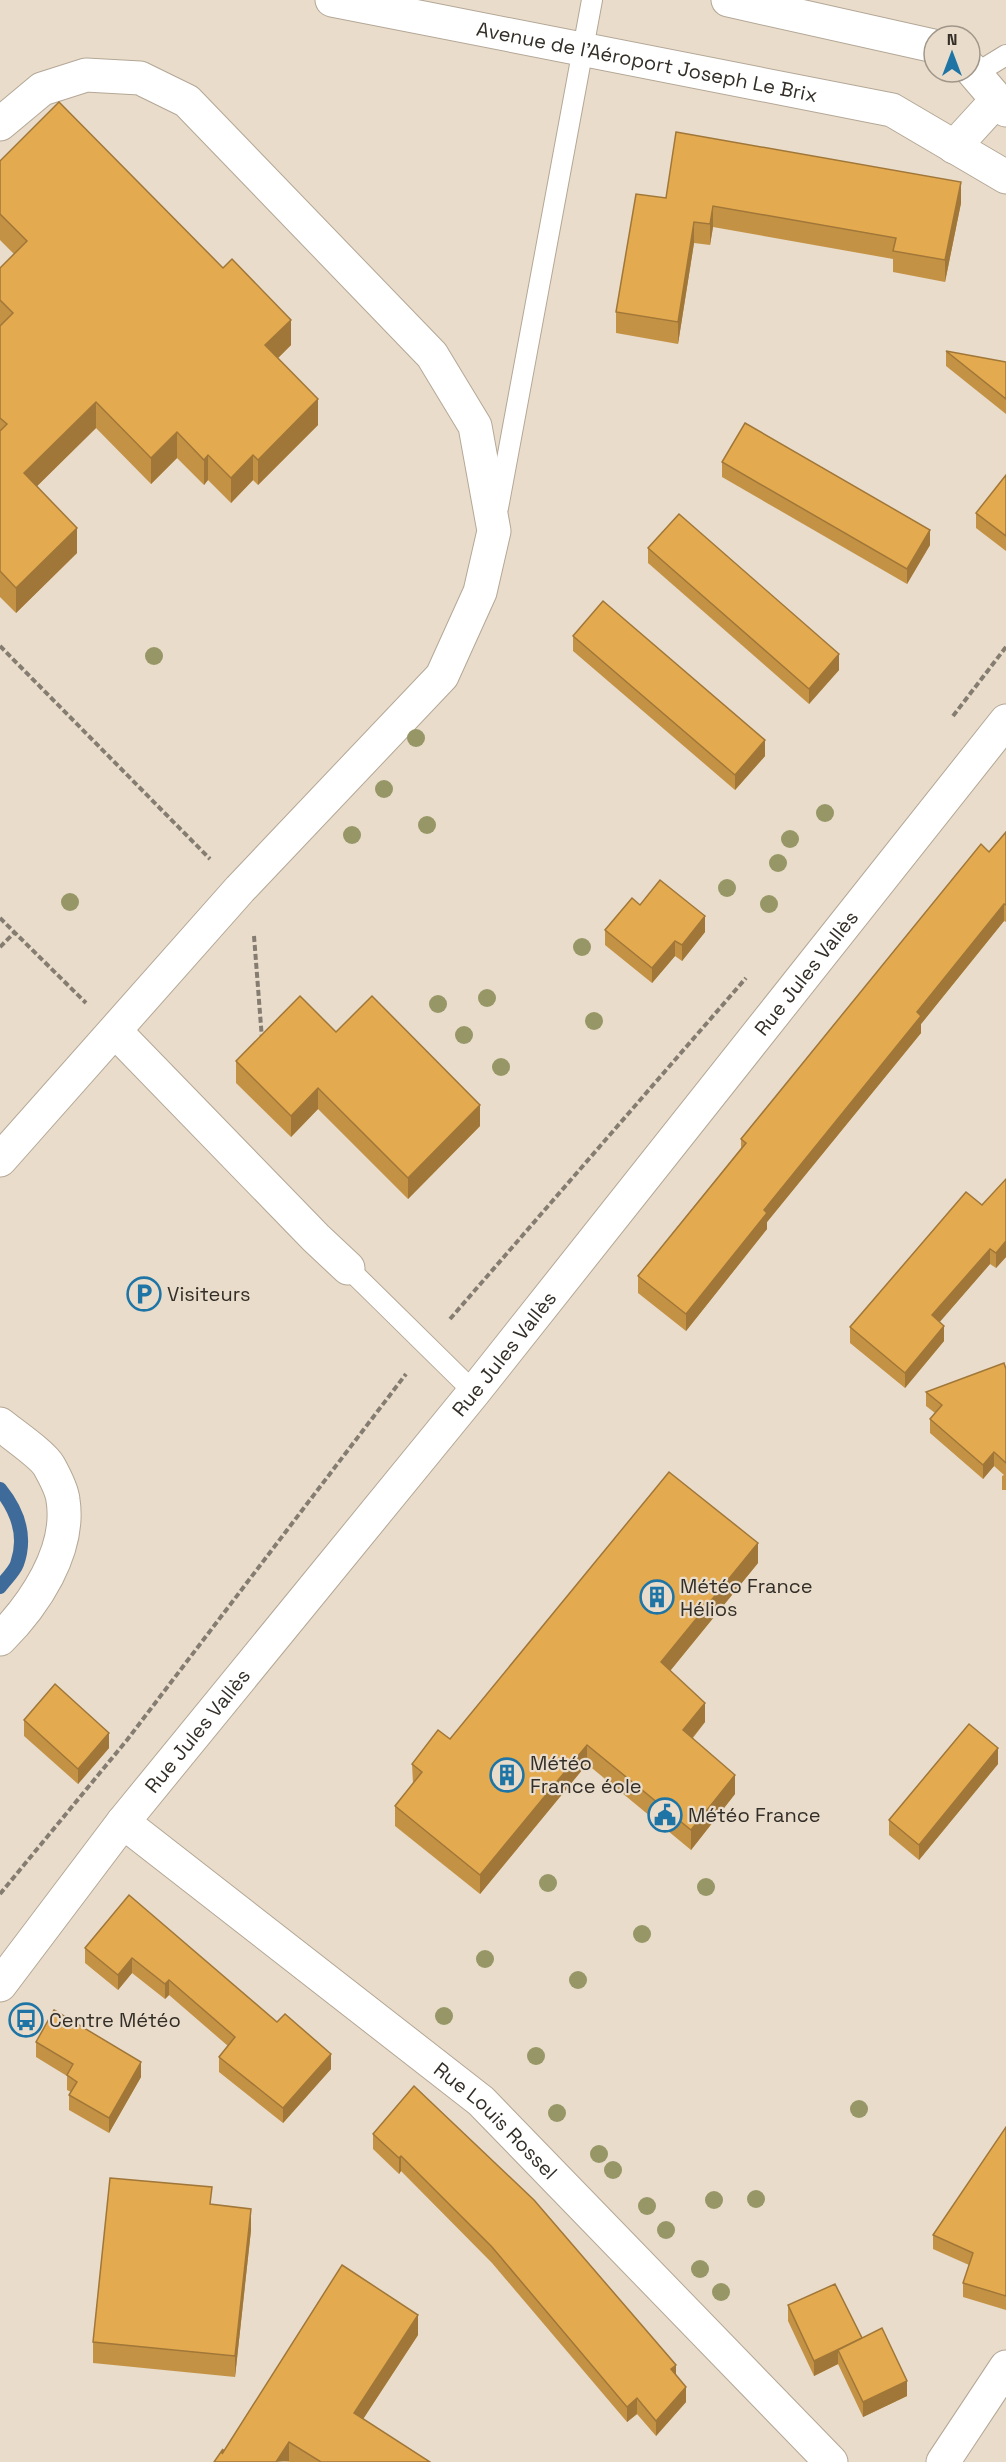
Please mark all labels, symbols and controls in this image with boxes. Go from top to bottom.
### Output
street label: Avenue de l'Aéroport Joseph Le Brix [474,16,820,108]
north arrow [922,24,982,84]
text: N [947,29,957,50]
street label: Rue Jules Vallès [748,905,864,1041]
parking icon: Visiteurs [126,1276,162,1312]
place label: Visiteurs [167,1281,251,1307]
street label: Rue Jules Vallès [446,1286,562,1422]
place label: Météo France Hélios [680,1573,813,1622]
building icon: Météo France Hélios [639,1579,675,1615]
street label: Rue Jules Vallès [139,1663,256,1798]
place label: Météo France éole [530,1750,642,1799]
building icon: Météo France éole [489,1757,525,1793]
public building icon: Météo France [647,1797,683,1833]
place label: Météo France [688,1802,821,1828]
bus stop icon: Centre Météo [8,2002,44,2038]
place label: Centre Météo [49,2007,181,2033]
street label: Rue Louis Rossel [429,2056,563,2185]

